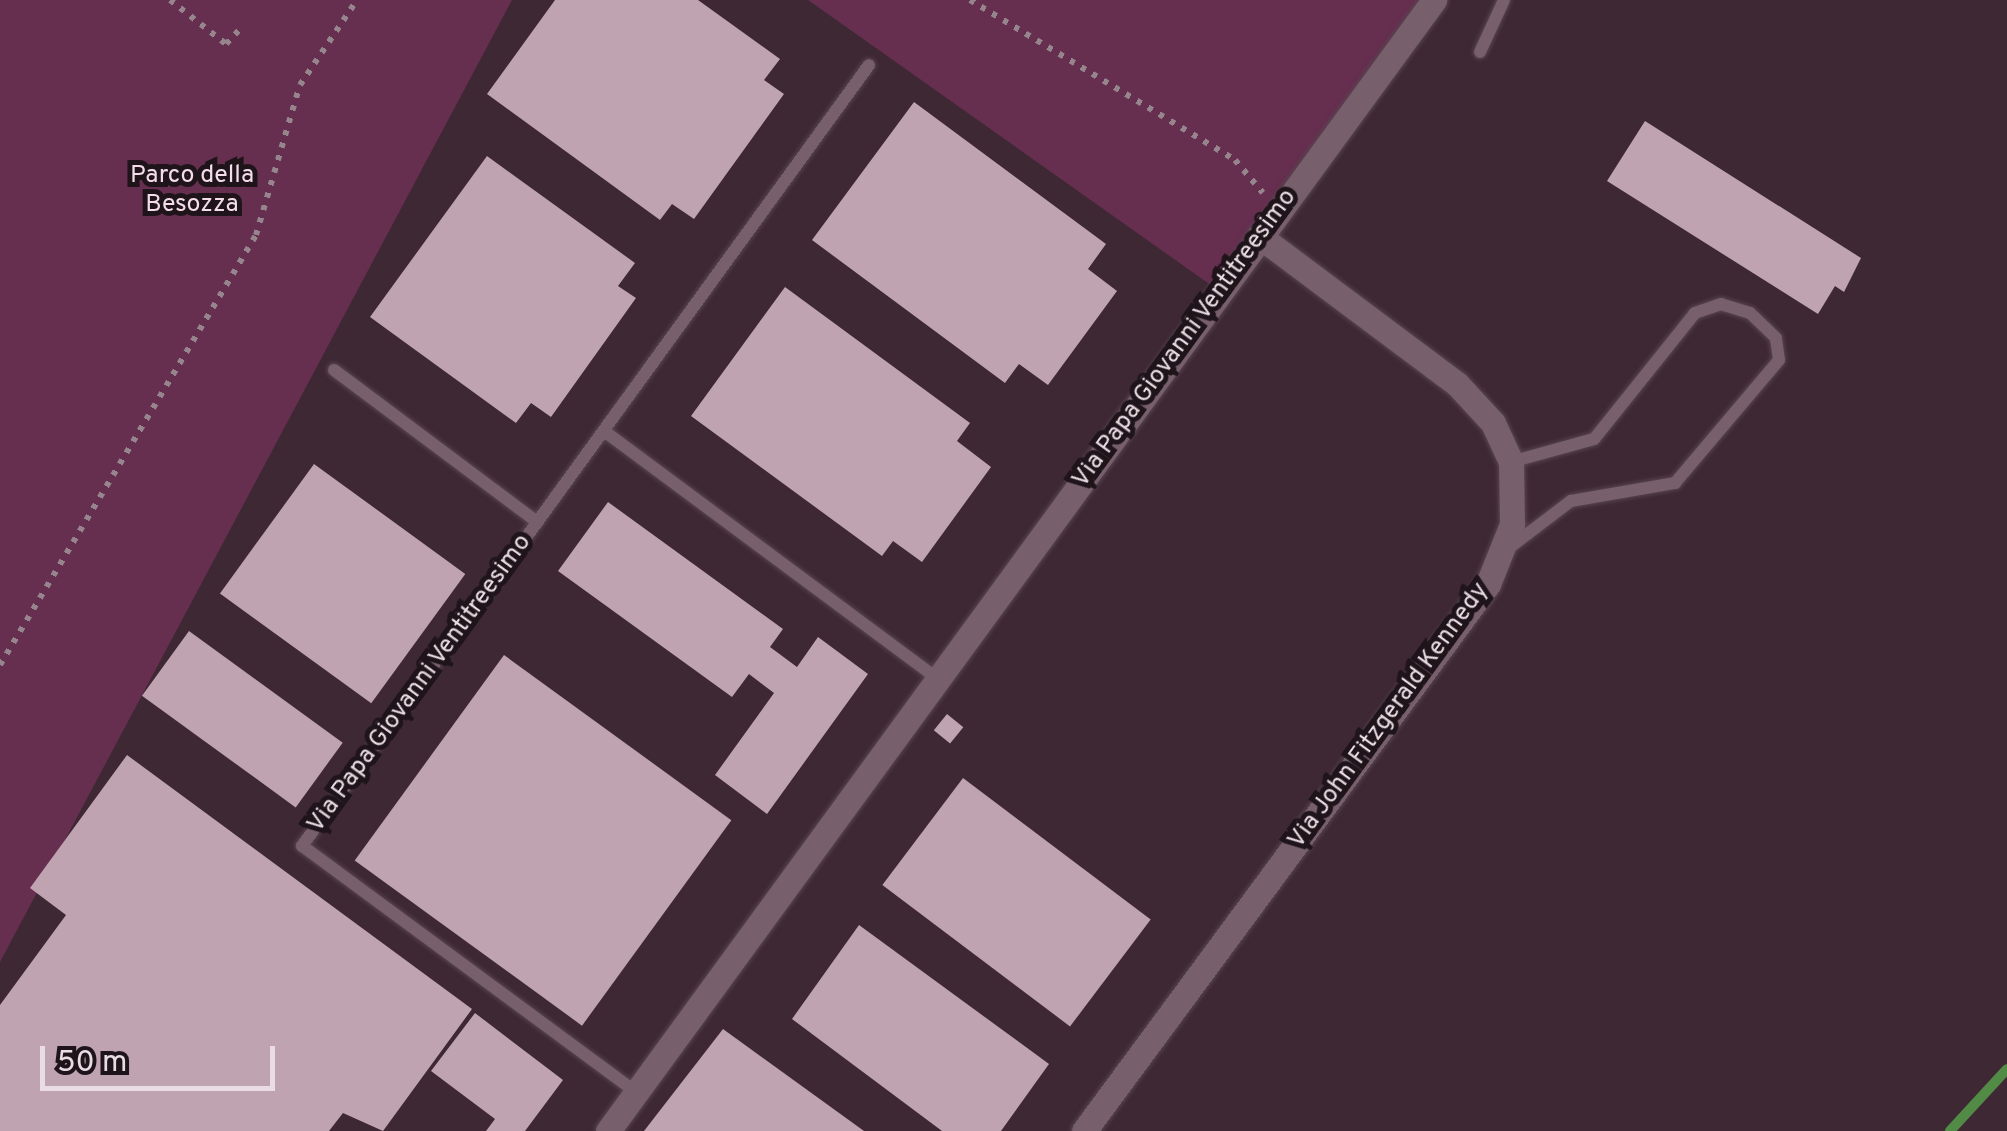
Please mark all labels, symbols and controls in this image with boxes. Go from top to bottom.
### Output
park label: Parco della Besozza [130,162,254,221]
street label: Via Papa Giovanni Ventitreesimo [1066,184,1304,494]
street label: Via Papa Giovanni Ventitreesimo [301,529,539,839]
street label: Via John Fitzgerald Kennedy [1282,577,1496,855]
scale bar [45,1026,280,1088]
text: 50 m [57,1045,127,1082]

